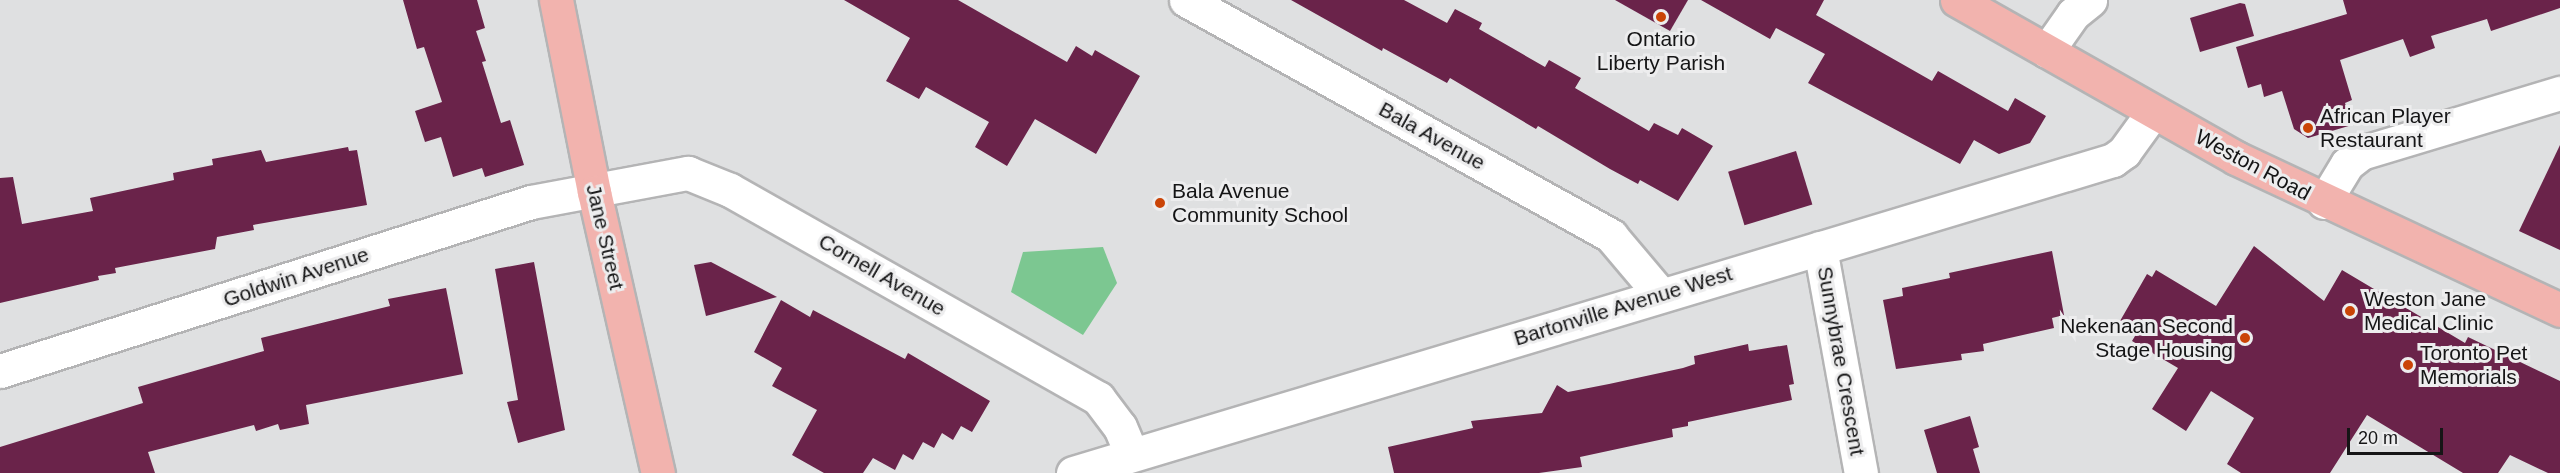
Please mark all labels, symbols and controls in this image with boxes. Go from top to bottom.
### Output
marker: Ontario Liberty Parish [1654,10,1668,24]
place label: Ontario Liberty Parish [1597,26,1725,76]
street label: Bala Avenue [1374,96,1490,176]
place label: African Player Restaurant [2320,103,2451,153]
marker: African Player Restaurant [2301,121,2315,135]
street label: Weston Road [2191,124,2315,206]
place label: Bala Avenue Community School [1172,178,1348,228]
street label: Jane Street [581,182,629,292]
marker: Bala Avenue Community School [1153,196,1167,210]
street label: Cornell Avenue [814,228,950,322]
street label: Goldwin Avenue [220,241,372,313]
street label: Bartonville Avenue West [1510,261,1736,351]
street label: Sunnybrae Crescent [1812,265,1870,457]
place label: Weston Jane Medical Clinic [2364,286,2494,336]
marker: Weston Jane Medical Clinic [2341,302,2359,320]
place label: Nekenaan Second Stage Housing [2060,313,2233,363]
marker: Nekenaan Second Stage Housing [2238,331,2252,345]
place label: Toronto Pet Memorials [2420,340,2527,390]
marker: Toronto Pet Memorials [2401,358,2415,372]
scale bar [2350,416,2446,454]
text: 20 m [2358,428,2398,448]

